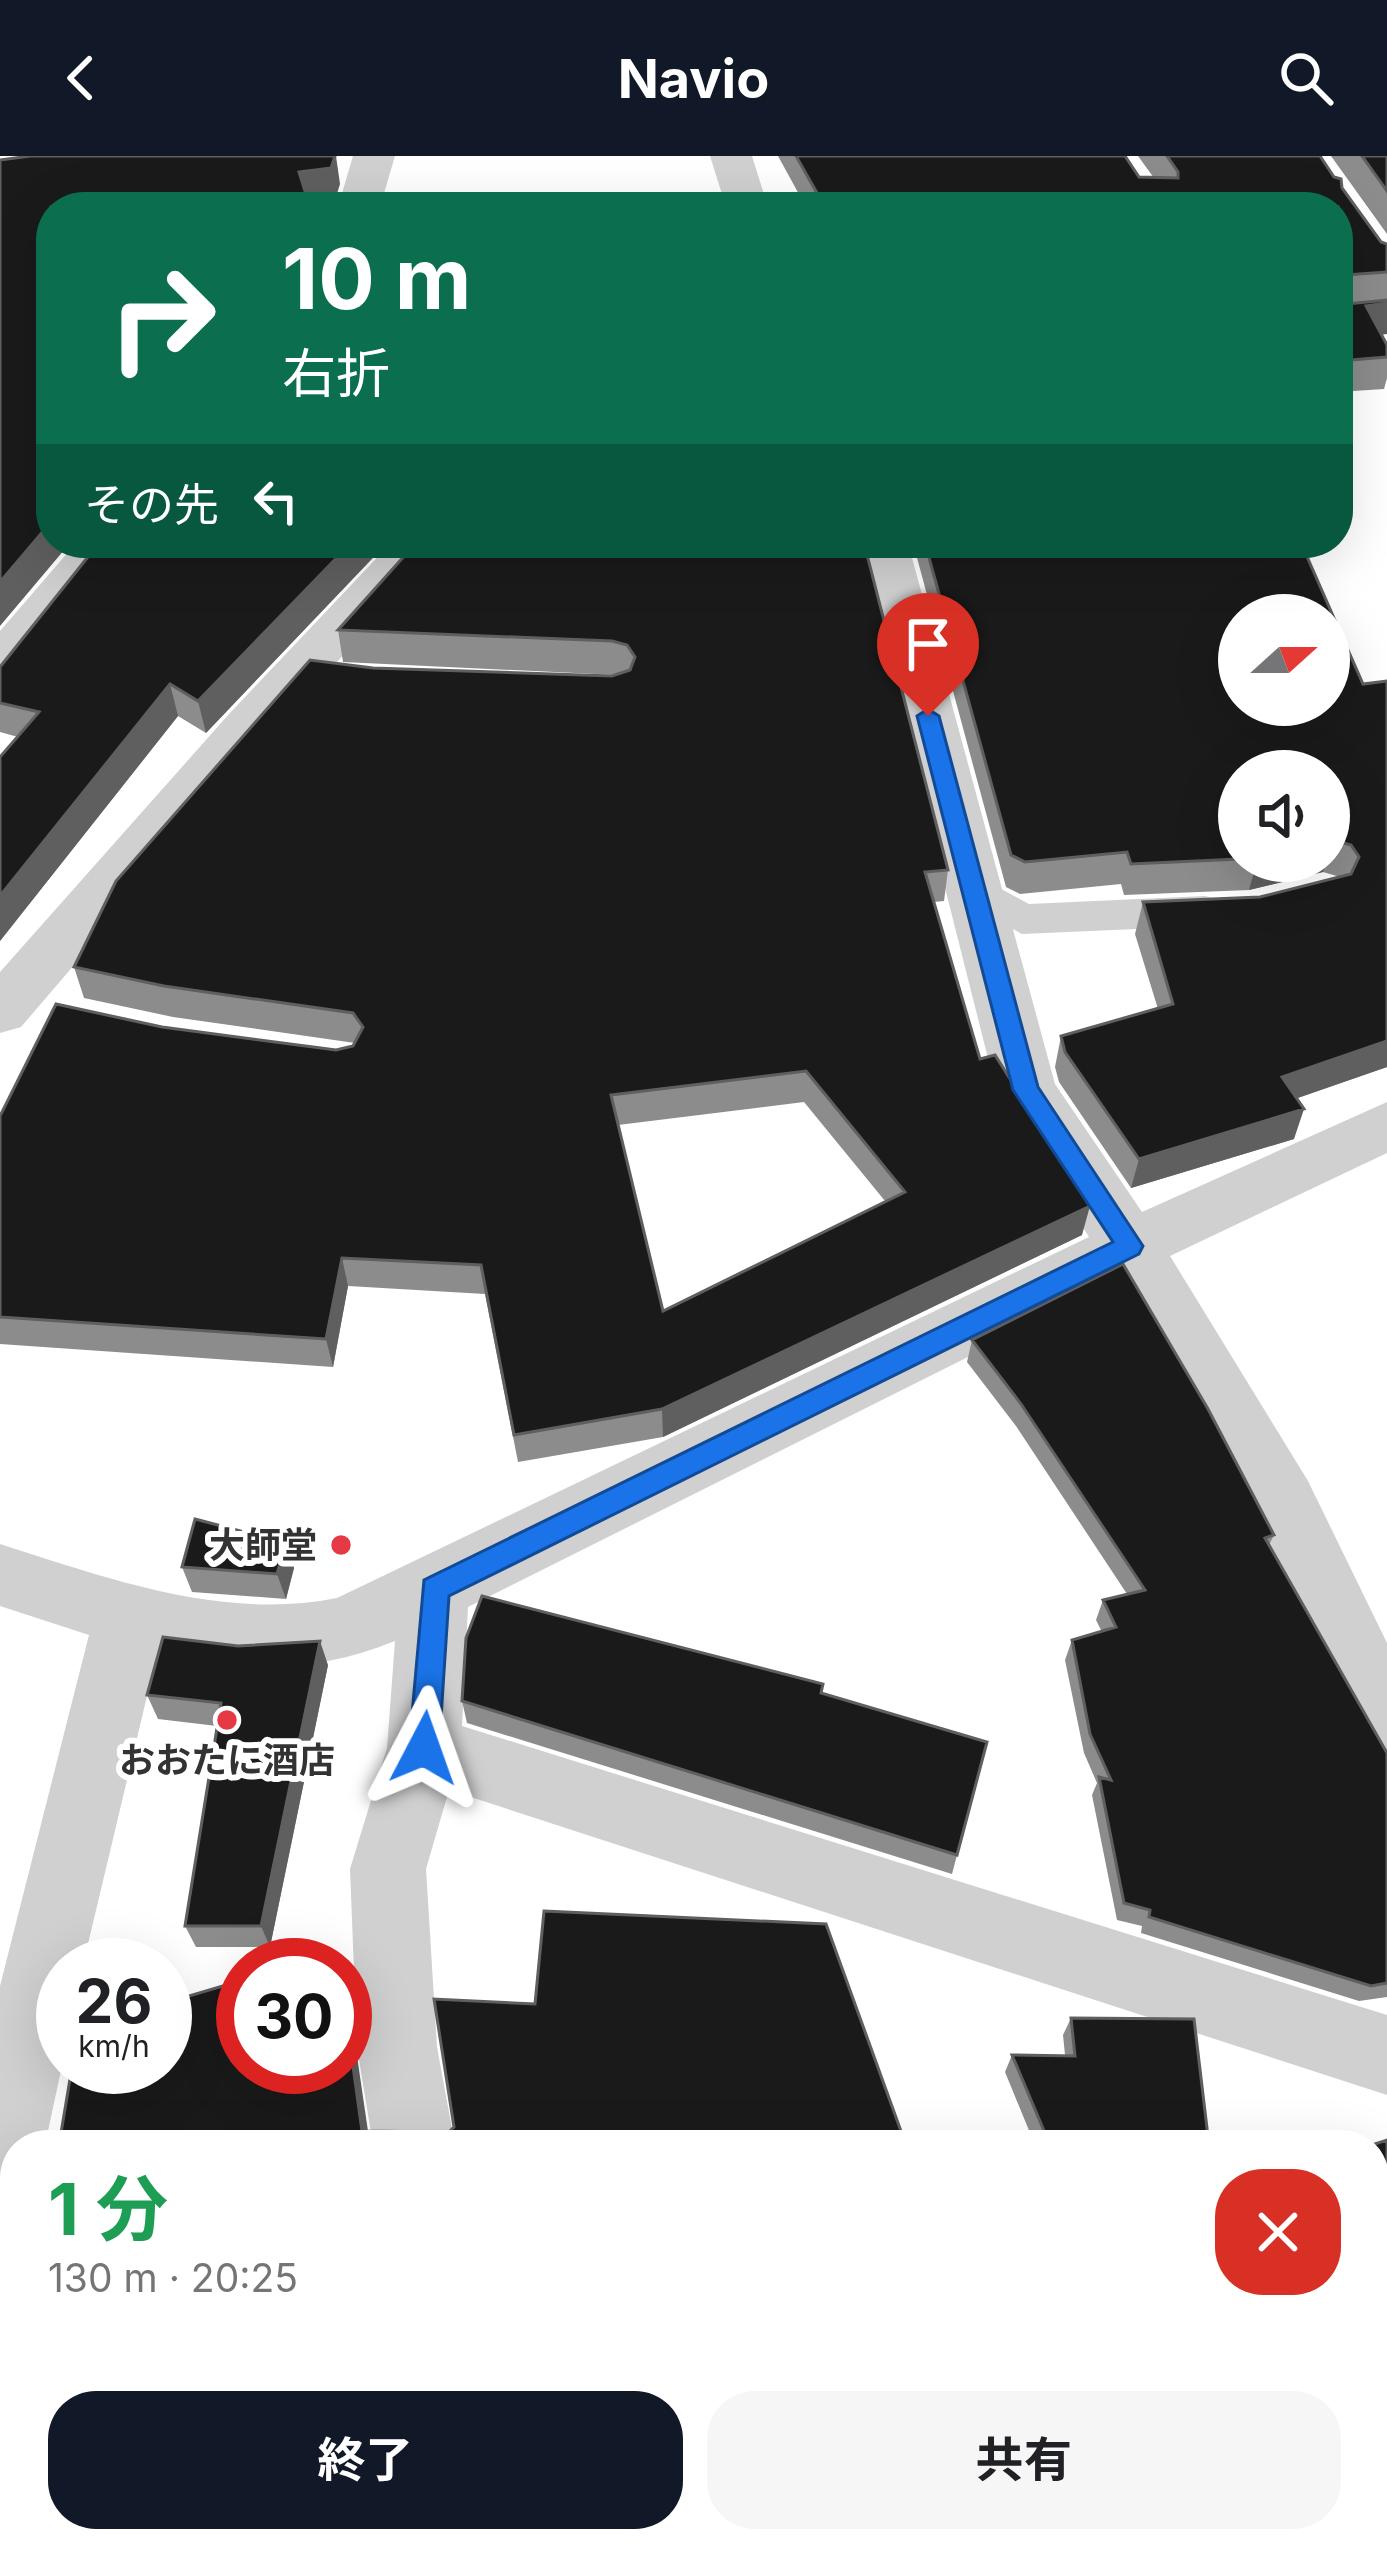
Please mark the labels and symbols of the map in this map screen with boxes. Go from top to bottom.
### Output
pin [877,593,979,716]
north arrow [1218,594,1350,726]
place label: 大師堂 [209,1523,317,1567]
marker: 大師堂 [328,1532,354,1558]
position arrow [361,1685,487,1811]
marker: おおたに酒店 [214,1707,240,1733]
place label: おおたに酒店 [119,1738,335,1782]
speed limit sign: 30 [216,1938,372,2094]

